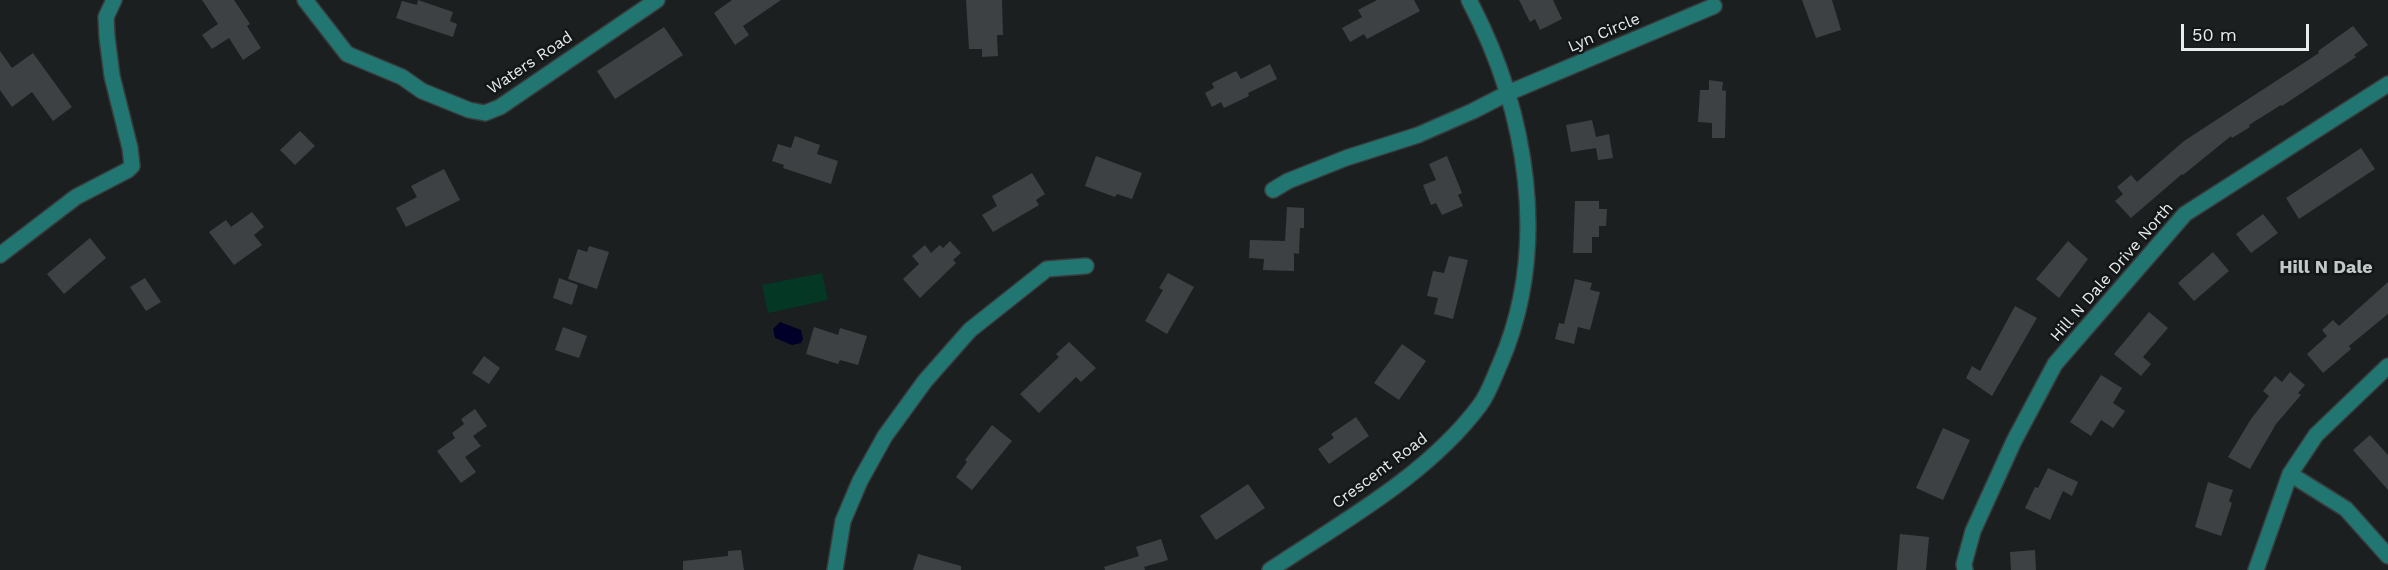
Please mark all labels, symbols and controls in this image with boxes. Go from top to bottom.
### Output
street label: Lyn Circle [1565,9,1643,57]
scale bar [2184,12,2312,50]
text: 50 m [2192,24,2237,45]
street label: Waters Road [484,27,576,99]
street label: Hill N Dale Drive North [2046,199,2178,345]
district label: Hill N Dale [2279,257,2373,279]
street label: Crescent Road [1329,429,1431,513]

